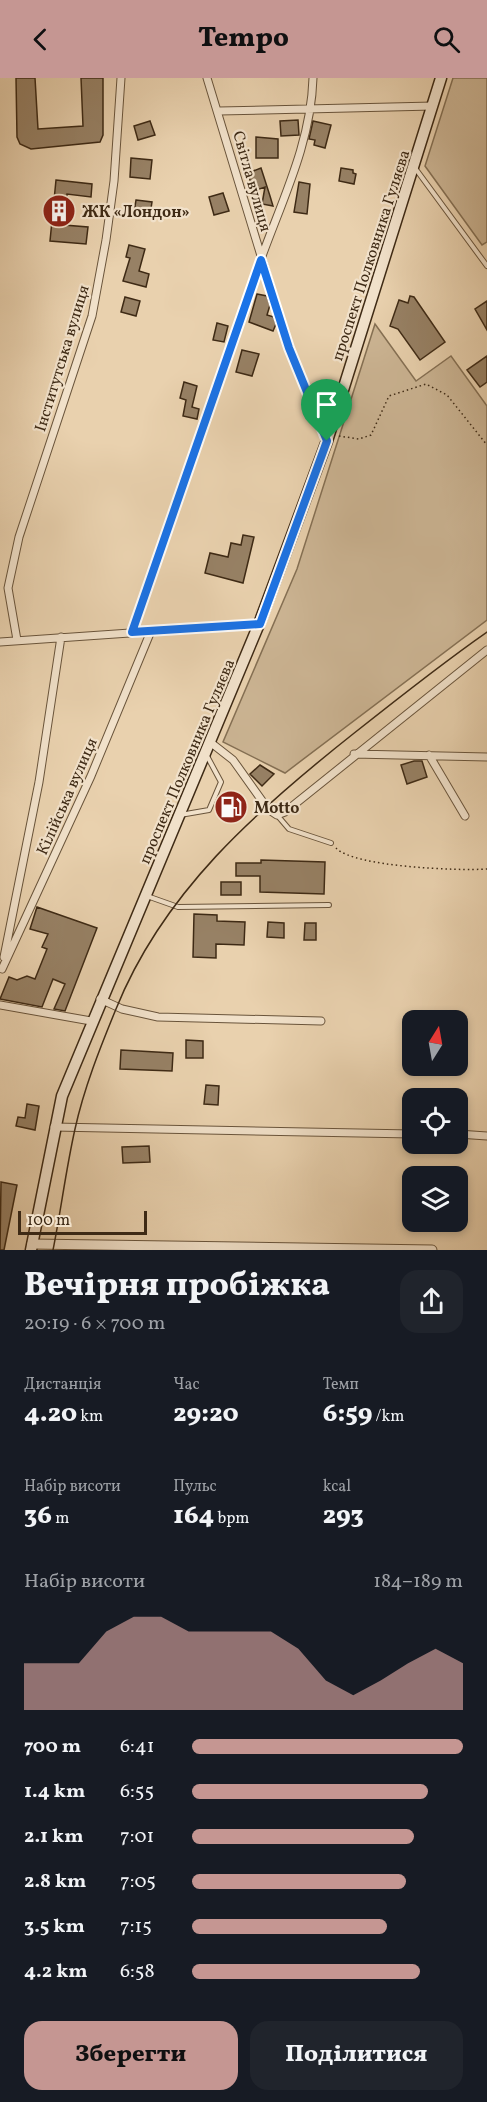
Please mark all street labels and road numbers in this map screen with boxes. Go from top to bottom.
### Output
street label: Світла вулиця [226,129,276,234]
street label: проспект Полковника Гуляєва [327,147,416,364]
street label: Інститутська вулиця [30,283,96,435]
street label: проспект Полковника Гуляєва [135,656,241,868]
street label: Кілійська вулиця [32,735,103,859]

